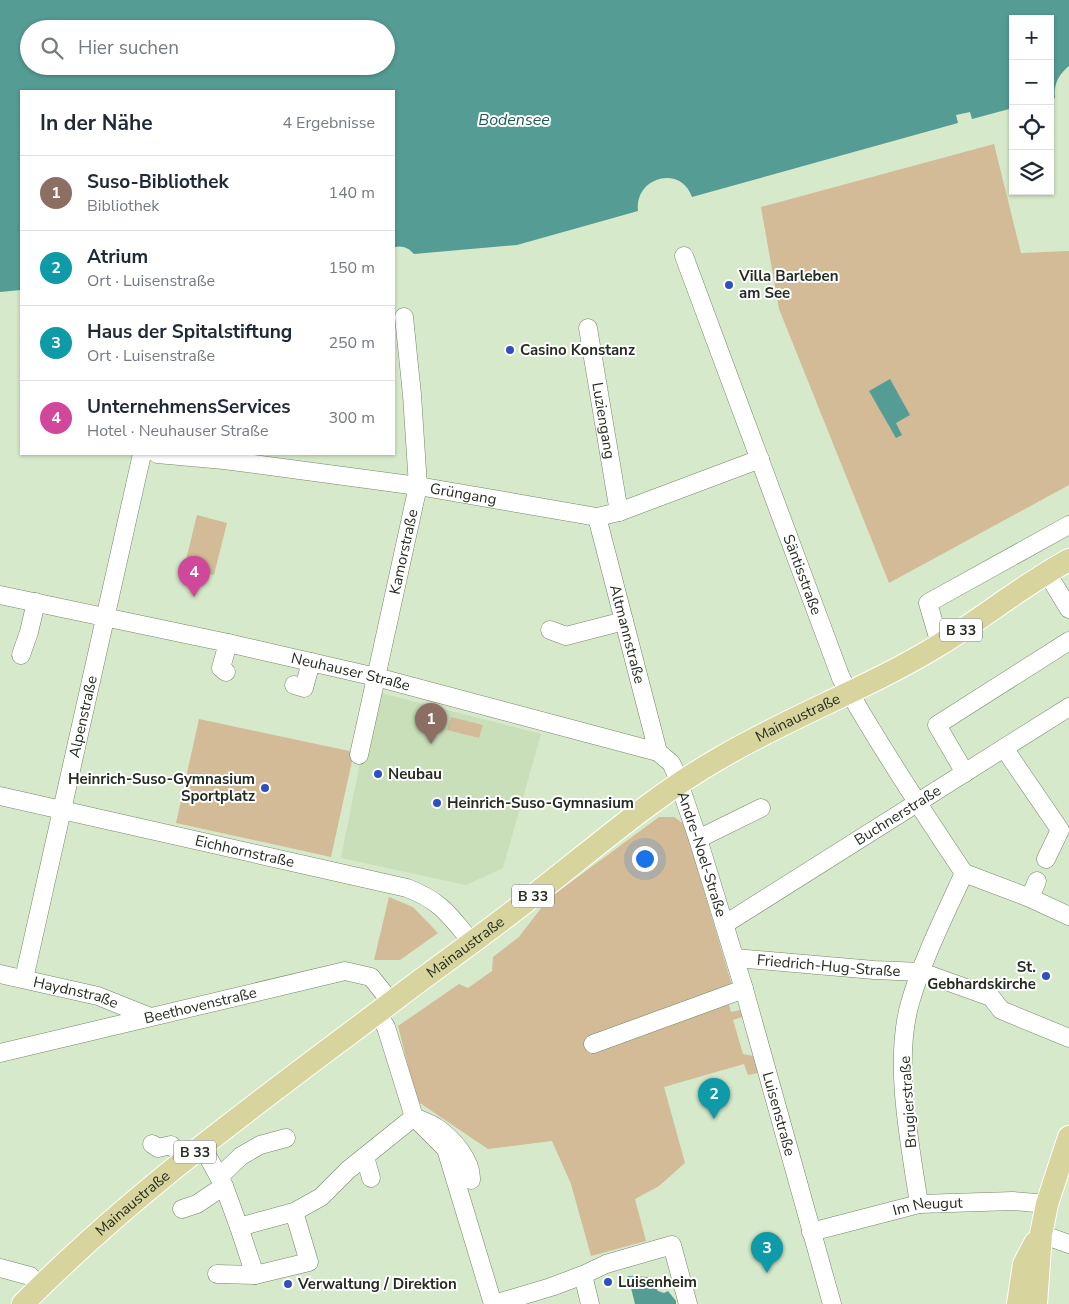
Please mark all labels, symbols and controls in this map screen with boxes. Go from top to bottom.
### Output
map controls [1009,15,1054,195]
button: + [1009,15,1054,60]
search box [20,20,395,75]
icon: search [38,34,66,62]
text: Hier suchen [78,35,179,61]
button: − [1009,60,1054,105]
button: locate [1009,105,1054,150]
text: In der Nähe [40,109,153,137]
water label: Bodensee [478,109,550,131]
text: 4 Ergebnisse [282,112,375,134]
button: layers [1009,150,1054,195]
text: Suso-Bibliothek [87,169,229,195]
text: 1 [51,182,61,204]
text: 140 m [328,182,375,204]
text: Bibliothek [87,195,159,217]
text: Atrium [87,244,148,270]
text: 2 [51,257,61,279]
text: 150 m [328,257,375,279]
place label: Villa Barleben am See [738,266,839,303]
text: Ort · Luisenstraße [87,270,215,292]
marker: Villa Barleben am See [723,279,735,291]
text: Haus der Spitalstiftung [87,319,292,345]
text: 3 [51,332,61,354]
text: 250 m [328,332,375,354]
place label: Casino Konstanz [520,340,635,360]
marker: Casino Konstanz [504,344,516,356]
text: Ort · Luisenstraße [87,345,215,367]
street label: Luziengang [587,381,620,461]
text: UnternehmensServices [87,394,290,420]
text: 4 [51,407,61,429]
text: 300 m [328,407,375,429]
text: Hotel · Neuhauser Straße [87,420,268,442]
street label: Grüngang [428,478,498,509]
street label: Kamorstraße [385,507,423,596]
street label: Säntisstraße [778,532,827,618]
pin: 4 [178,556,210,597]
street label: Altmannstraße [605,583,650,686]
road number: B 33 [940,618,982,642]
street label: Neuhauser Straße [289,648,412,696]
street label: Alpenstraße [64,674,102,759]
street label: Mainaustraße [752,688,843,747]
pin: 1 [415,703,447,744]
place label: Neubau [388,764,442,784]
marker: Neubau [372,768,384,780]
place label: Heinrich-Suso-Gymnasium Sportplatz [68,769,255,806]
street label: Buchnerstraße [850,780,945,850]
marker: Heinrich-Suso-Gymnasium Sportplatz [259,782,271,794]
street label: Andre-Noel-Straße [673,789,731,919]
place label: Heinrich-Suso-Gymnasium [447,793,634,813]
marker: Heinrich-Suso-Gymnasium [431,797,443,809]
street label: Eichhornstraße [193,830,296,872]
your location [632,846,658,872]
road number: B 33 [512,884,554,908]
street label: Mainaustraße [422,912,508,982]
street label: Friedrich-Hug-Straße [756,950,901,981]
place label: St. Gebhardskirche [927,957,1036,994]
marker: St. Gebhardskirche [1040,970,1052,982]
street label: Haydnstraße [31,972,121,1013]
street label: Beethovenstraße [142,982,259,1028]
street label: Brugierstraße [895,1055,921,1149]
street label: Luisenstraße [758,1070,800,1158]
pin: 2 [698,1078,730,1119]
road number: B 33 [174,1140,216,1164]
street label: Mainaustraße [91,1166,174,1241]
street label: Im Neugut [891,1193,964,1220]
pin: 3 [751,1232,783,1273]
place label: Luisenheim [618,1272,697,1292]
place label: Verwaltung / Direktion [297,1274,457,1294]
marker: Luisenheim [602,1276,614,1288]
marker: Verwaltung / Direktion [282,1278,294,1290]

